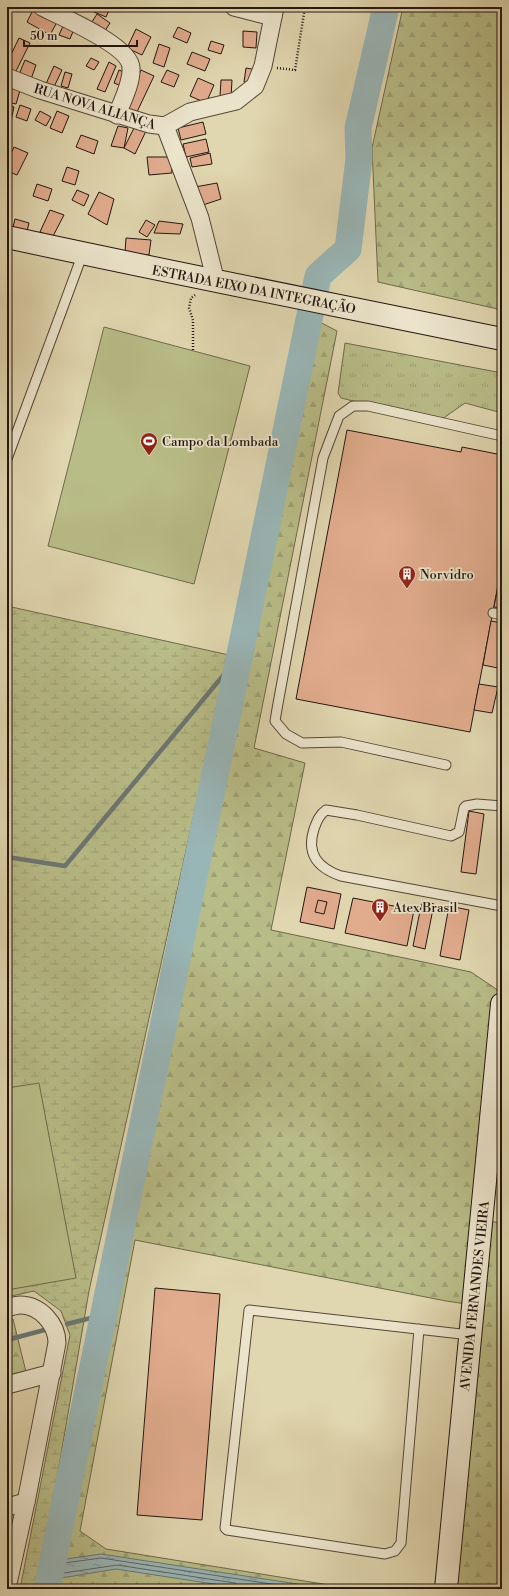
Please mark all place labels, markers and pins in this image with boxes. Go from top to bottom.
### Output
sports icon: Campo da Lombada [139,431,159,456]
place label: Campo da Lombada [162,434,279,450]
building icon: Norvidro [397,564,417,589]
place label: Norvidro [420,567,474,583]
building icon: Atex Brasil [370,897,390,922]
place label: Atex Brasil [392,900,457,916]

